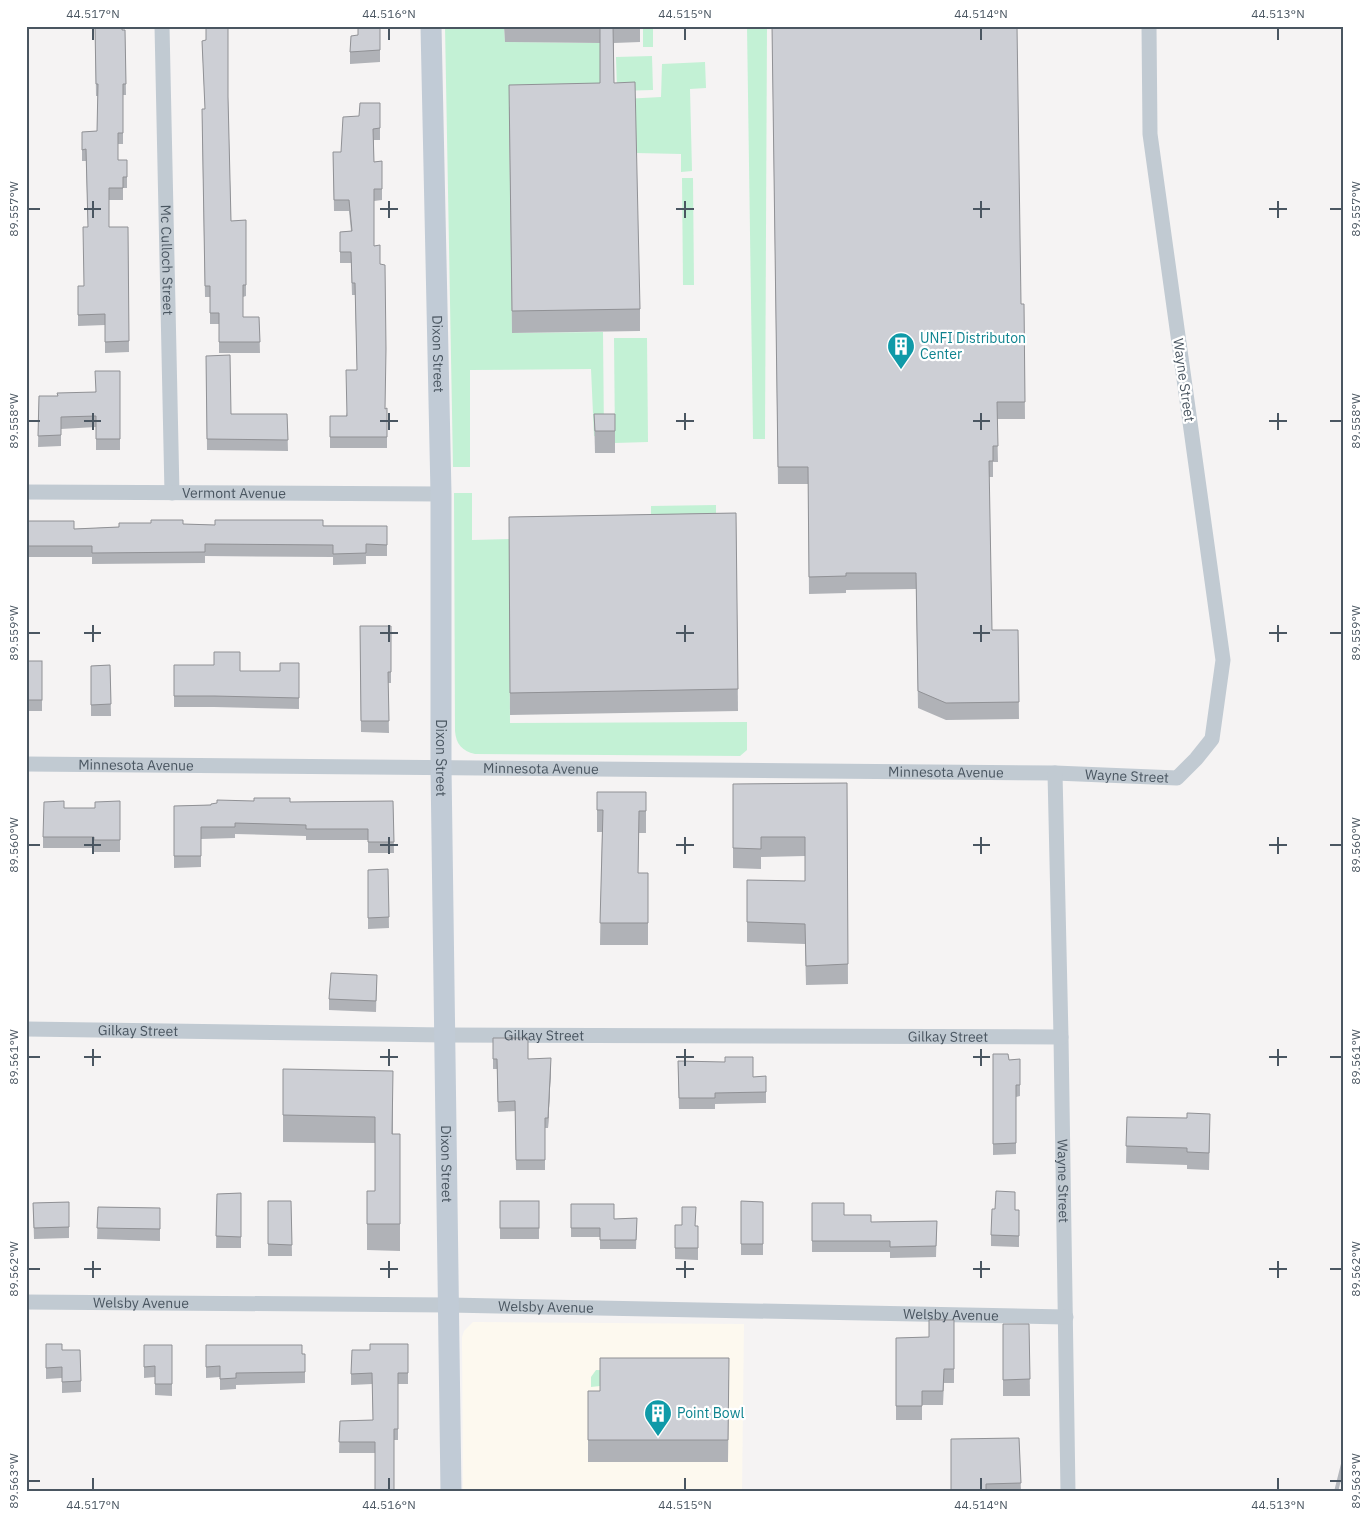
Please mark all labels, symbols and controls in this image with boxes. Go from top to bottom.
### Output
text: 44.517°N [66,6,120,21]
text: 44.516°N [362,6,416,21]
text: 44.515°N [658,6,712,21]
text: 44.514°N [954,6,1008,21]
text: 44.513°N [1251,6,1305,21]
text: 89.557°W [6,181,21,237]
text: 89.557°W [1348,181,1363,237]
street label: Mc Culloch Street [157,204,177,315]
street label: Dixon Street [428,315,448,393]
place label: UNFI Distributon Center [920,329,1026,363]
building icon: UNFI Distributon Center [886,331,916,370]
street label: Wayne Street [1169,337,1199,423]
text: 89.558°W [6,393,21,449]
text: 89.558°W [1348,393,1363,449]
street label: Vermont Avenue [182,484,286,502]
text: 89.559°W [6,605,21,661]
text: 89.559°W [1348,605,1363,661]
street label: Dixon Street [432,719,450,797]
street label: Minnesota Avenue [78,755,194,774]
street label: Minnesota Avenue [483,759,599,778]
street label: Minnesota Avenue [888,763,1004,782]
street label: Wayne Street [1084,765,1169,787]
text: 89.560°W [6,817,21,873]
text: 89.560°W [1348,817,1363,873]
street label: Gilkay Street [98,1021,178,1040]
street label: Gilkay Street [504,1026,584,1044]
street label: Gilkay Street [908,1028,988,1046]
text: 89.561°W [6,1029,21,1085]
text: 89.561°W [1348,1029,1363,1085]
street label: Dixon Street [437,1125,456,1203]
street label: Wayne Street [1054,1139,1073,1223]
text: 89.562°W [6,1241,21,1297]
text: 89.562°W [1348,1241,1363,1297]
street label: Welsby Avenue [93,1293,189,1312]
street label: Welsby Avenue [498,1297,594,1317]
street label: Welsby Avenue [903,1305,999,1325]
building icon: Point Bowl [643,1398,673,1437]
place label: Point Bowl [677,1404,744,1422]
text: 89.563°W [6,1453,21,1509]
text: 89.563°W [1348,1453,1363,1509]
text: 44.517°N [66,1497,120,1512]
text: 44.516°N [362,1497,416,1512]
text: 44.515°N [658,1497,712,1512]
text: 44.514°N [954,1497,1008,1512]
text: 44.513°N [1251,1497,1305,1512]

